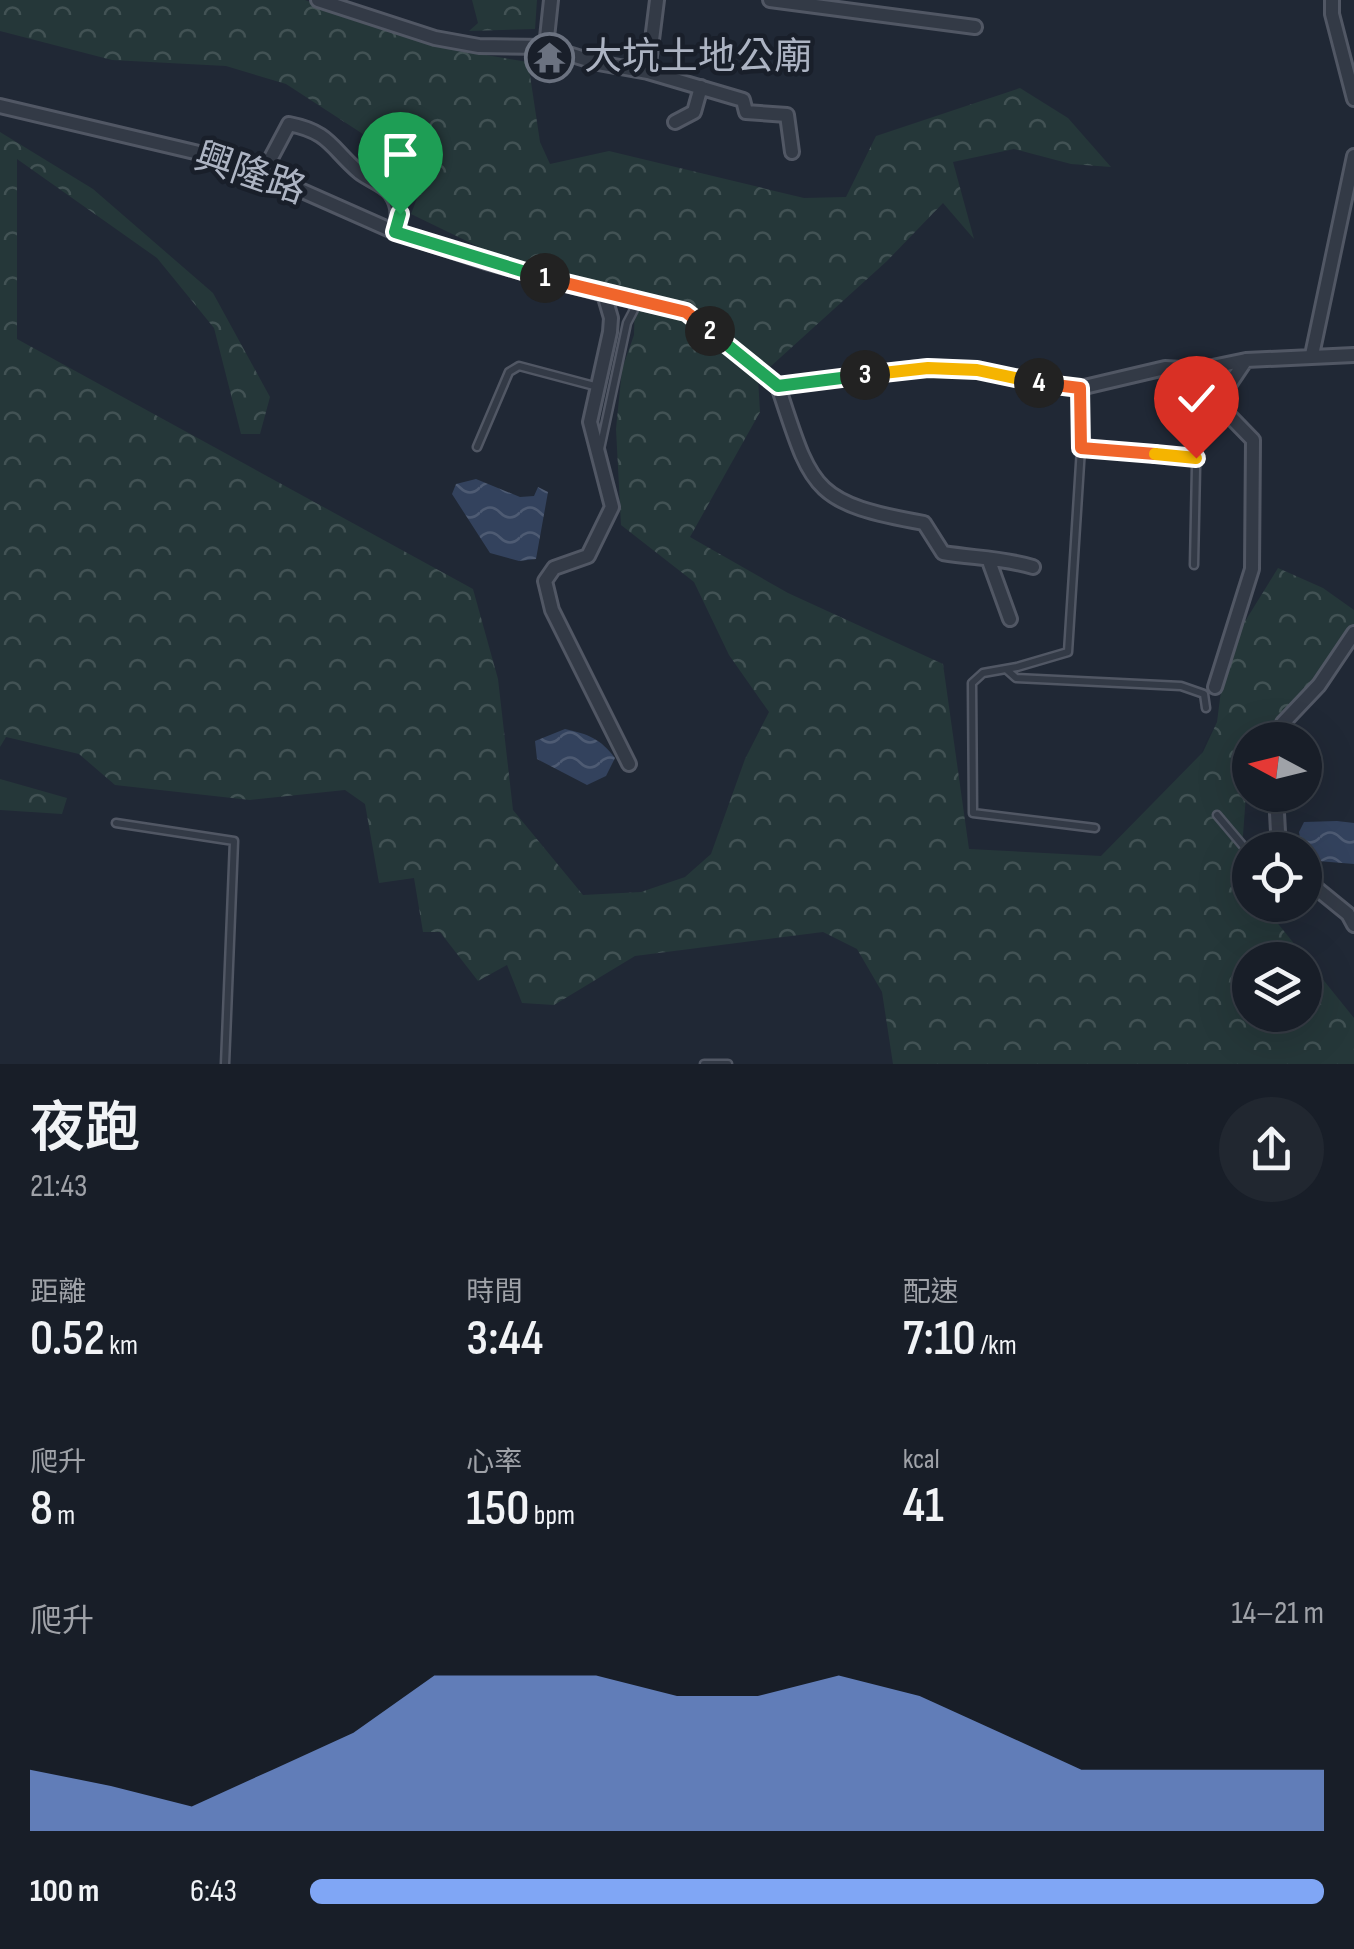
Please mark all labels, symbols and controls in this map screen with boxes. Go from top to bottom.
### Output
temple icon: 大坑土地公廟 [523,31,575,83]
place label: 大坑土地公廟 [584,35,812,80]
pin [358,112,443,215]
icon: arrive [373,127,428,182]
street label: 興隆路 [189,134,311,214]
pin: 1 [520,253,570,303]
text: 1 [540,261,550,294]
pin: 2 [685,306,735,356]
text: 2 [704,314,716,347]
pin: 3 [840,350,890,400]
pin [1154,356,1239,459]
text: 3 [859,358,871,391]
pin: 4 [1014,358,1064,408]
text: 4 [1032,366,1046,399]
icon: check [1169,371,1224,426]
north arrow [1232,722,1322,812]
map controls [1232,722,1322,1032]
button: locate [1232,832,1322,922]
button: layers [1232,942,1322,1032]
text: 夜跑 [30,1096,140,1163]
button: share [1219,1097,1324,1202]
text: 21:43 [30,1167,87,1206]
text: 距離 [30,1276,86,1309]
text: 時間 [466,1276,522,1309]
text: 配速 [903,1276,959,1309]
text: 0.52 [30,1309,105,1369]
text: 3:44 [466,1309,543,1369]
text: 7:10 [903,1309,976,1369]
text: km [105,1329,138,1362]
text: /km [976,1329,1017,1362]
text: kcal [903,1443,940,1476]
text: 爬升 [30,1446,86,1479]
text: 心率 [466,1446,522,1479]
text: 41 [903,1476,944,1536]
text: 8 [30,1479,53,1539]
text: 150 [466,1479,529,1539]
text: m [53,1499,75,1532]
text: bpm [529,1499,575,1532]
text: 14–21 m [1231,1594,1324,1633]
text: 爬升 [30,1602,94,1641]
text: 100 m [30,1872,99,1911]
text: 6:43 [190,1872,237,1911]

